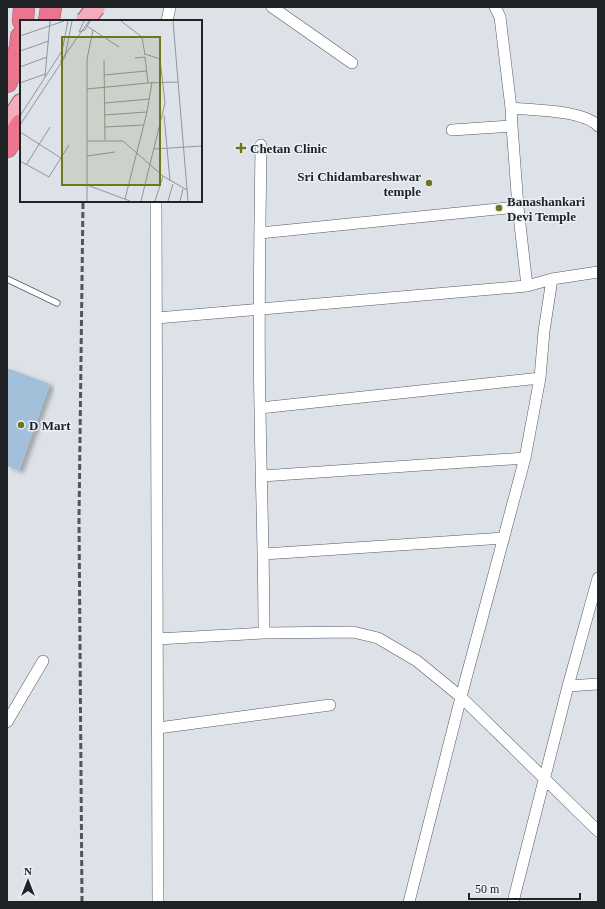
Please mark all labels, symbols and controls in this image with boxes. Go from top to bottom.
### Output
inset map [20,20,202,202]
place label: Chetan Clinic [250,141,327,156]
marker: Chetan Clinic [235,142,247,154]
place label: Sri Chidambareshwar temple [297,169,421,199]
marker: Sri Chidambareshwar temple [424,178,434,188]
place label: Banashankari Devi Temple [507,194,585,224]
marker: Banashankari Devi Temple [494,203,504,213]
place label: D Mart [29,418,71,433]
marker: D Mart [16,420,26,430]
north arrow [8,861,48,901]
text: N [24,865,32,877]
scale bar [469,875,580,901]
text: 50 m [475,882,500,896]

